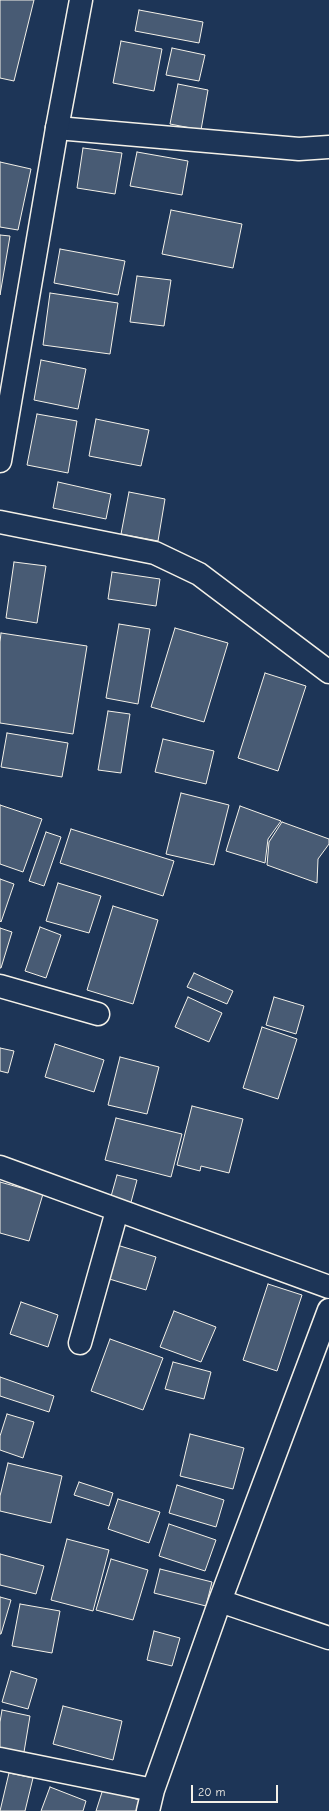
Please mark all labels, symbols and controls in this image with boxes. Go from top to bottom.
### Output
scale bar [193,1777,280,1803]
text: 20 m [198,1785,226,1799]

